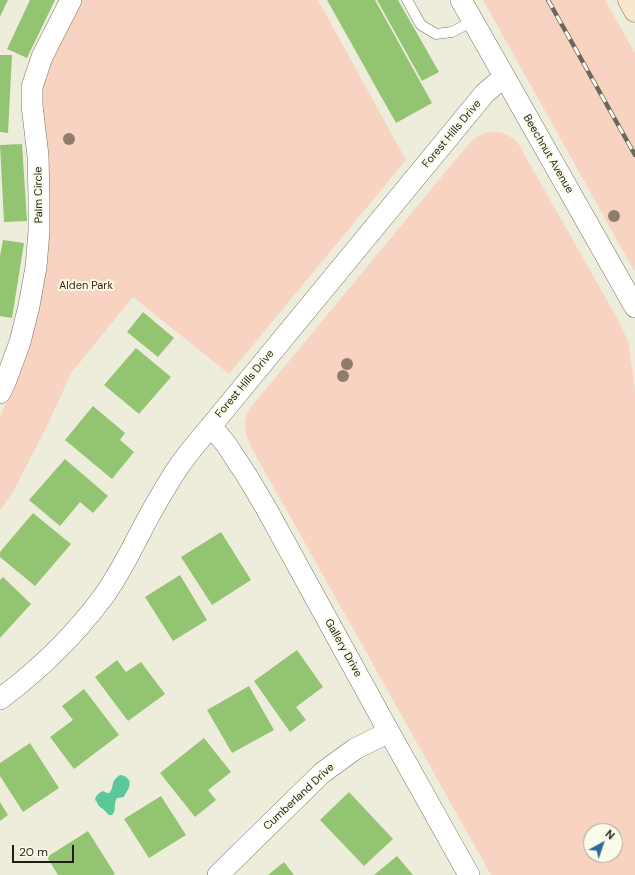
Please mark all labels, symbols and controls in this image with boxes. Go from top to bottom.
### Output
street label: Forest Hills Drive [420,97,484,171]
street label: Beechnut Avenue [520,112,576,196]
street label: Palm Circle [32,167,46,223]
park label: Alden Park [59,279,113,293]
street label: Forest Hills Drive [213,347,277,421]
street label: Gallery Drive [322,617,364,679]
street label: Cumberland Drive [261,761,337,833]
north arrow [583,823,623,863]
text: N [602,827,618,843]
scale bar [14,837,76,863]
text: 20 m [19,844,48,860]

